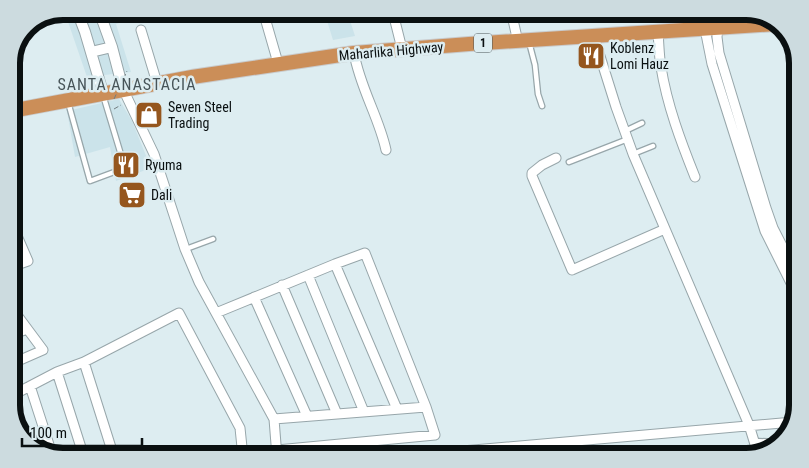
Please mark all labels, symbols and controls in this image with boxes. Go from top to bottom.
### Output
road number: 1 [474,34,492,52]
street label: Maharlika Highway [338,38,444,64]
place label: Koblenz Lomi Hauz [610,40,669,72]
restaurant icon: Koblenz Lomi Hauz [576,41,606,71]
district label: SANTA ANASTACIA [58,75,196,94]
place label: Seven Steel Trading [168,99,232,131]
shop icon: Seven Steel Trading [134,100,164,130]
restaurant icon: Ryuma [111,150,141,180]
place label: Ryuma [145,157,182,173]
supermarket icon: Dali [117,180,147,210]
place label: Dali [151,187,172,203]
scale bar [22,416,142,448]
text: 100 m [30,424,67,442]

